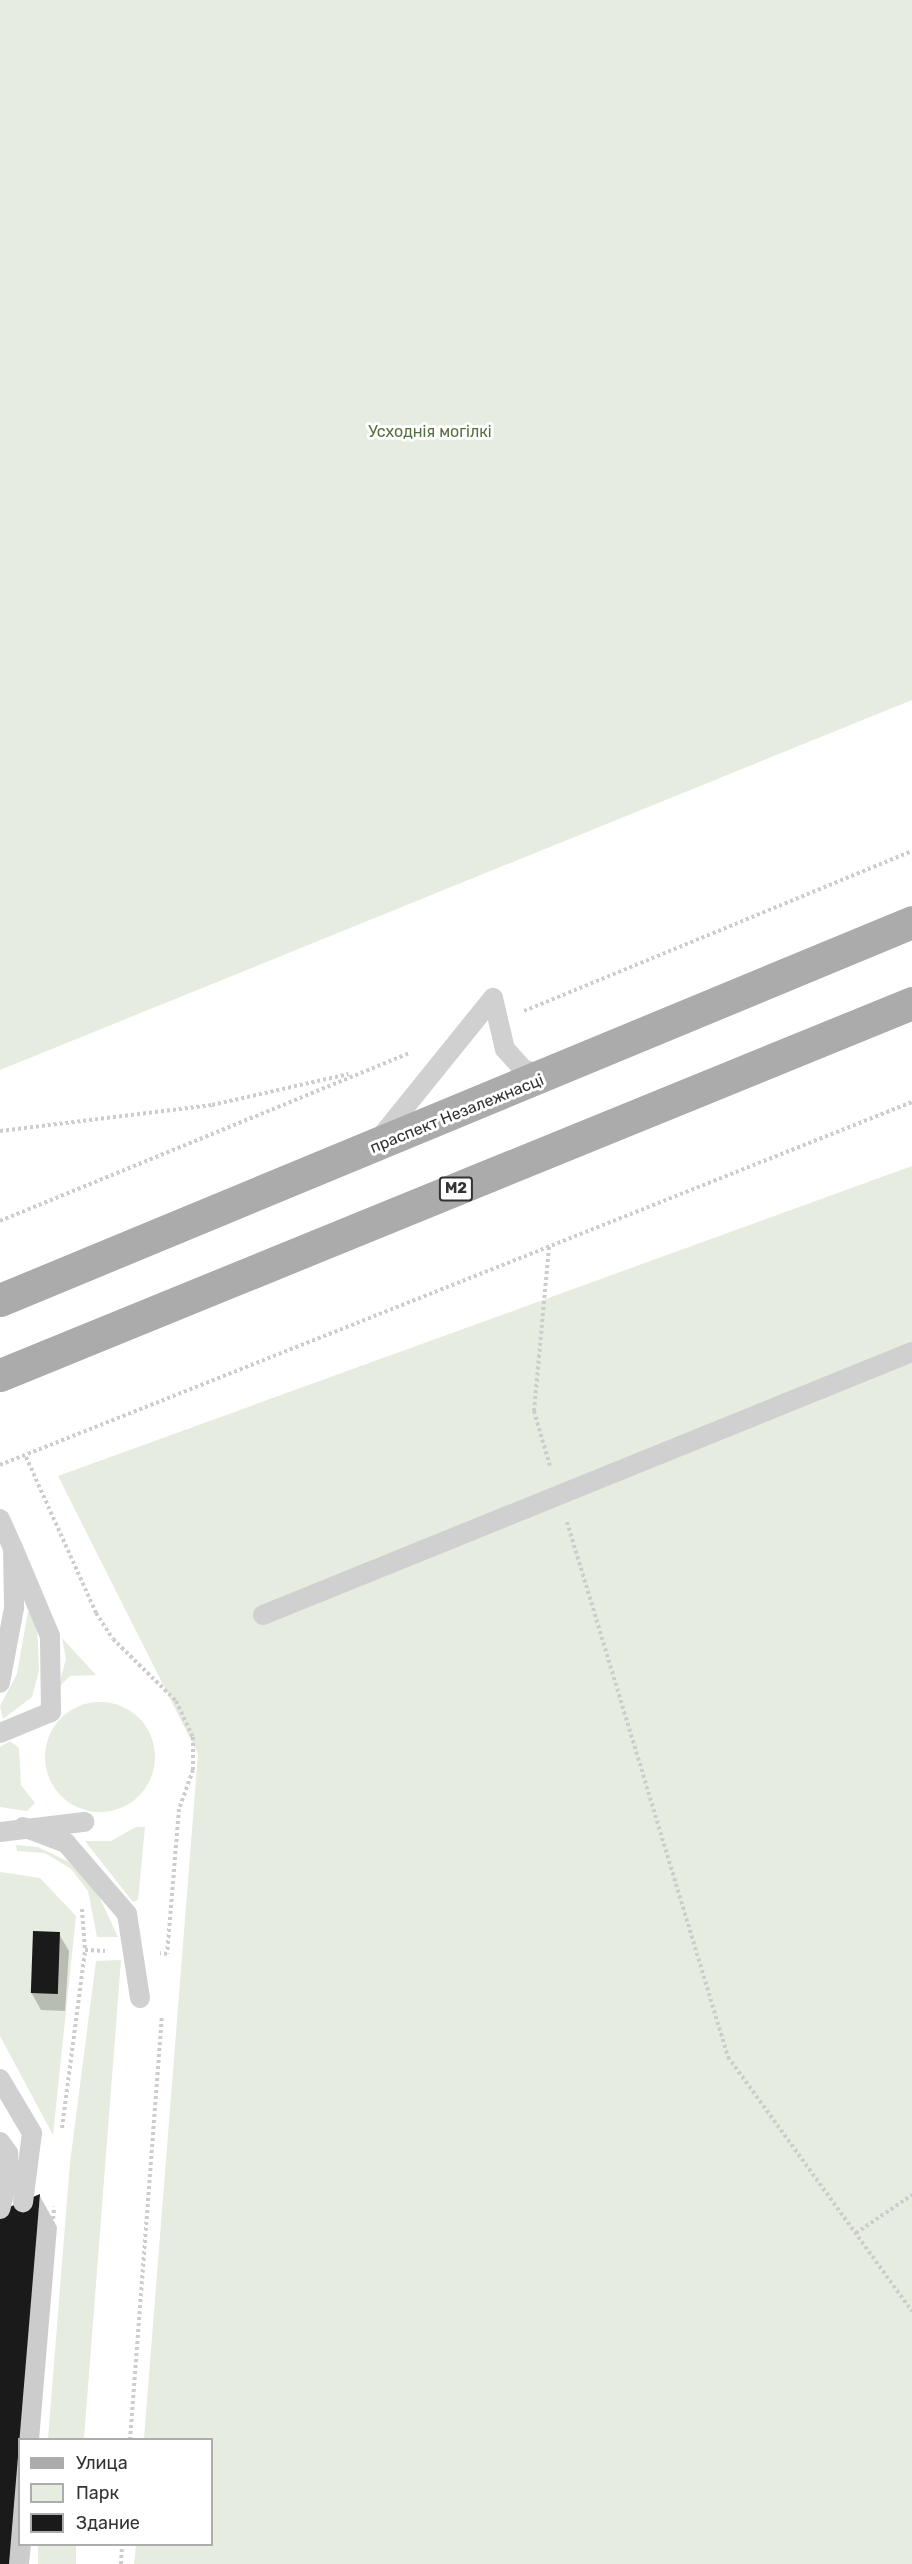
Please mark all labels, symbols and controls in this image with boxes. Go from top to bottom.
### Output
park label: Усходнія могілкі [368,422,492,442]
street label: праспект Незалежнасці [367,1070,547,1158]
road number: М2 [438,1177,474,1201]
legend [18,2438,213,2546]
text: Улица [76,2452,128,2474]
text: Парк [76,2482,119,2504]
text: Здание [76,2512,140,2534]

